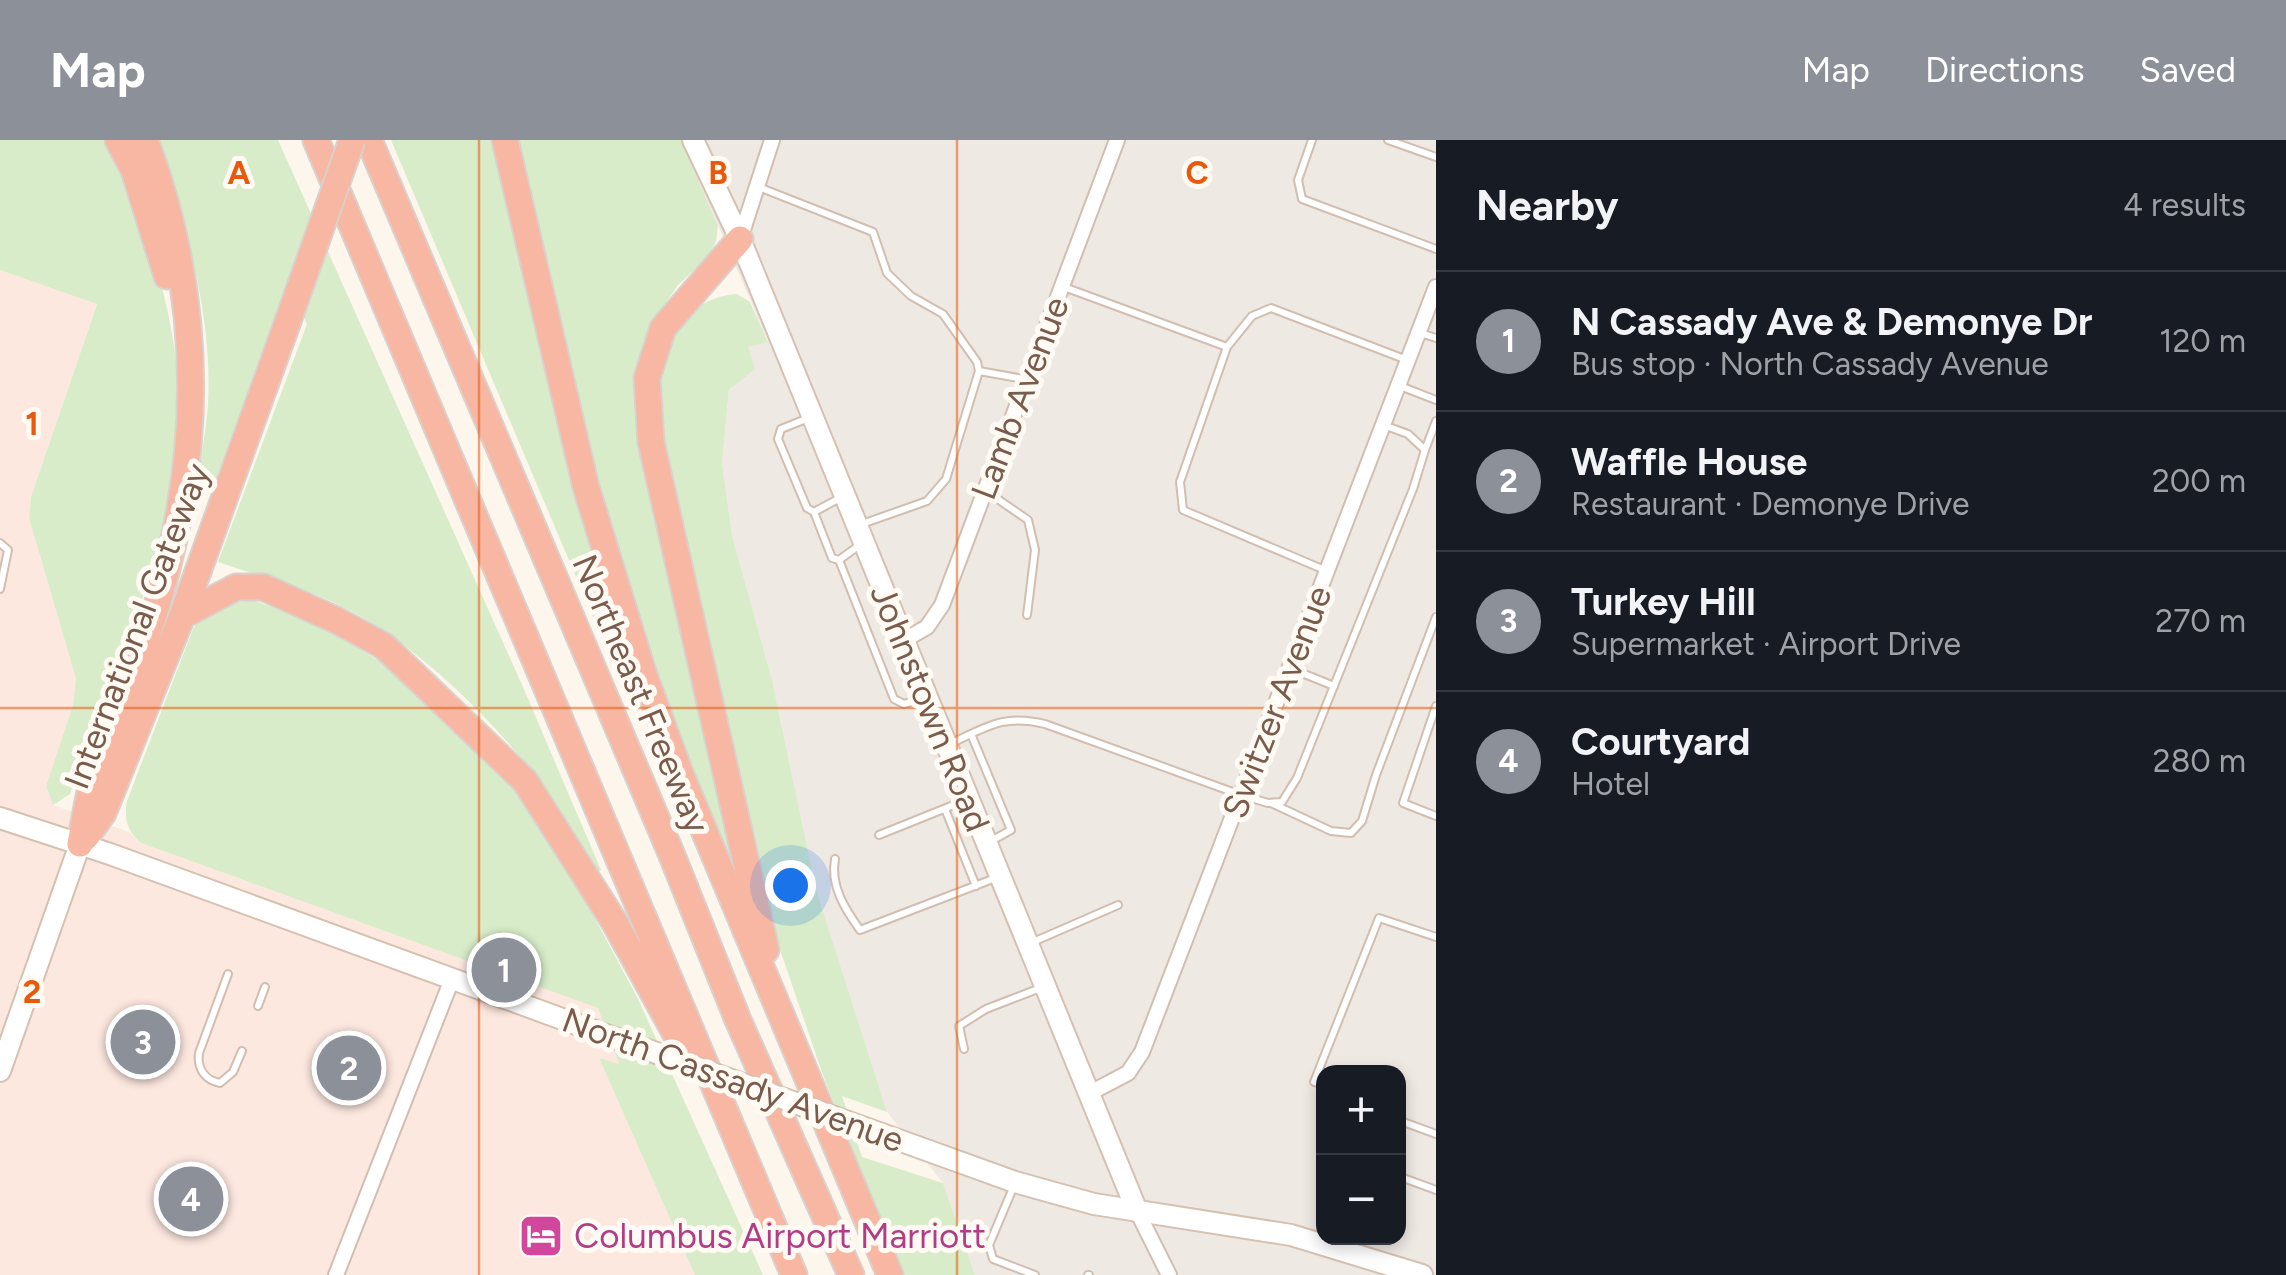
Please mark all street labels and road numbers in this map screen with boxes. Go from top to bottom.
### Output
street label: Lamb Avenue [962,291,1078,505]
street label: International Gateway [56,457,219,795]
street label: Northeast Freeway [563,548,719,840]
street label: Johnstown Road [861,578,999,838]
street label: Switzer Avenue [1213,580,1341,824]
street label: North Cassady Avenue [557,999,909,1161]

